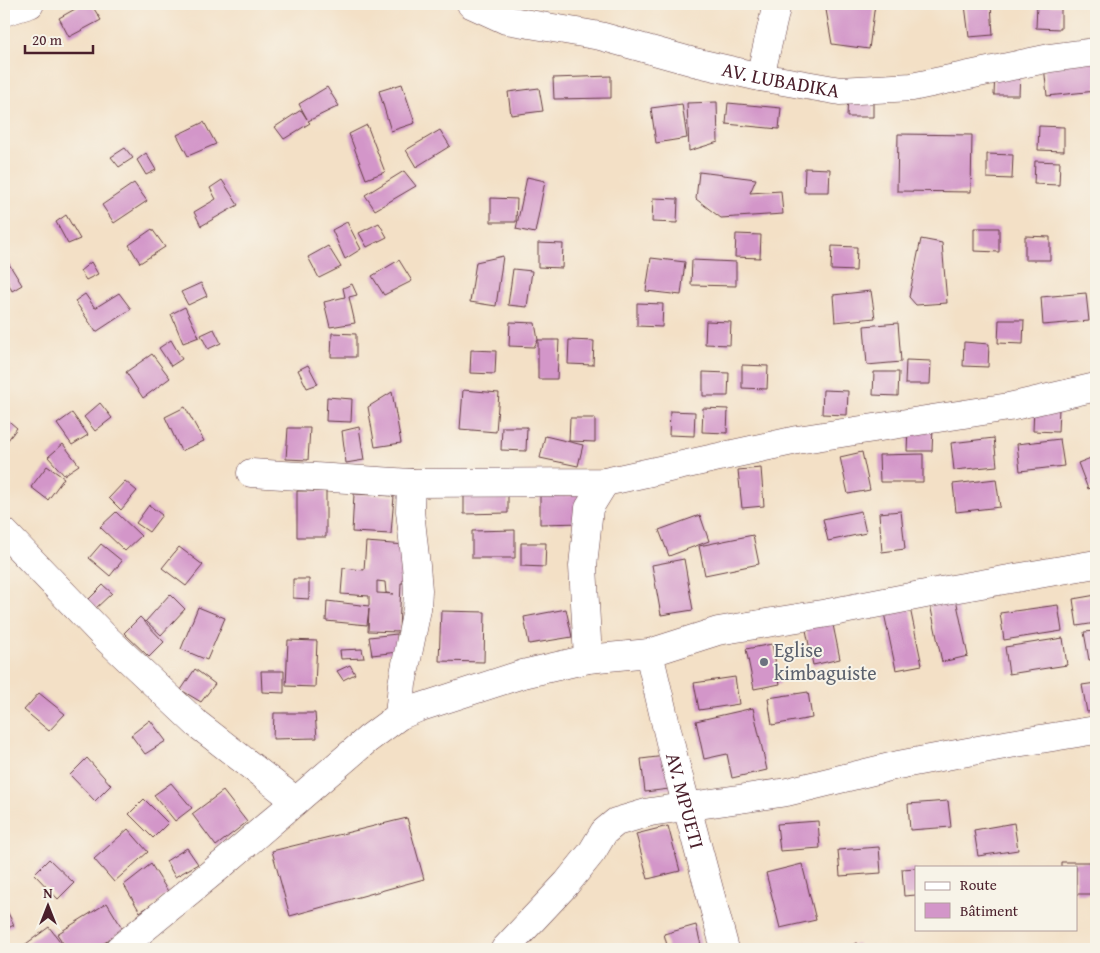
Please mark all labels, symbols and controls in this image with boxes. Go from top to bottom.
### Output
scale bar [25,22,92,54]
text: 20 m [32,29,63,50]
street label: AV. LUBADIKA [719,54,842,105]
place label: Eglise kimbaguiste [774,635,877,687]
marker: Eglise kimbaguiste [758,656,770,668]
street label: AV. MPUETI [659,749,712,852]
legend [915,866,1078,930]
text: Route [960,874,997,895]
north arrow [22,880,72,930]
text: N [43,883,53,903]
text: Bâtiment [960,900,1019,921]

